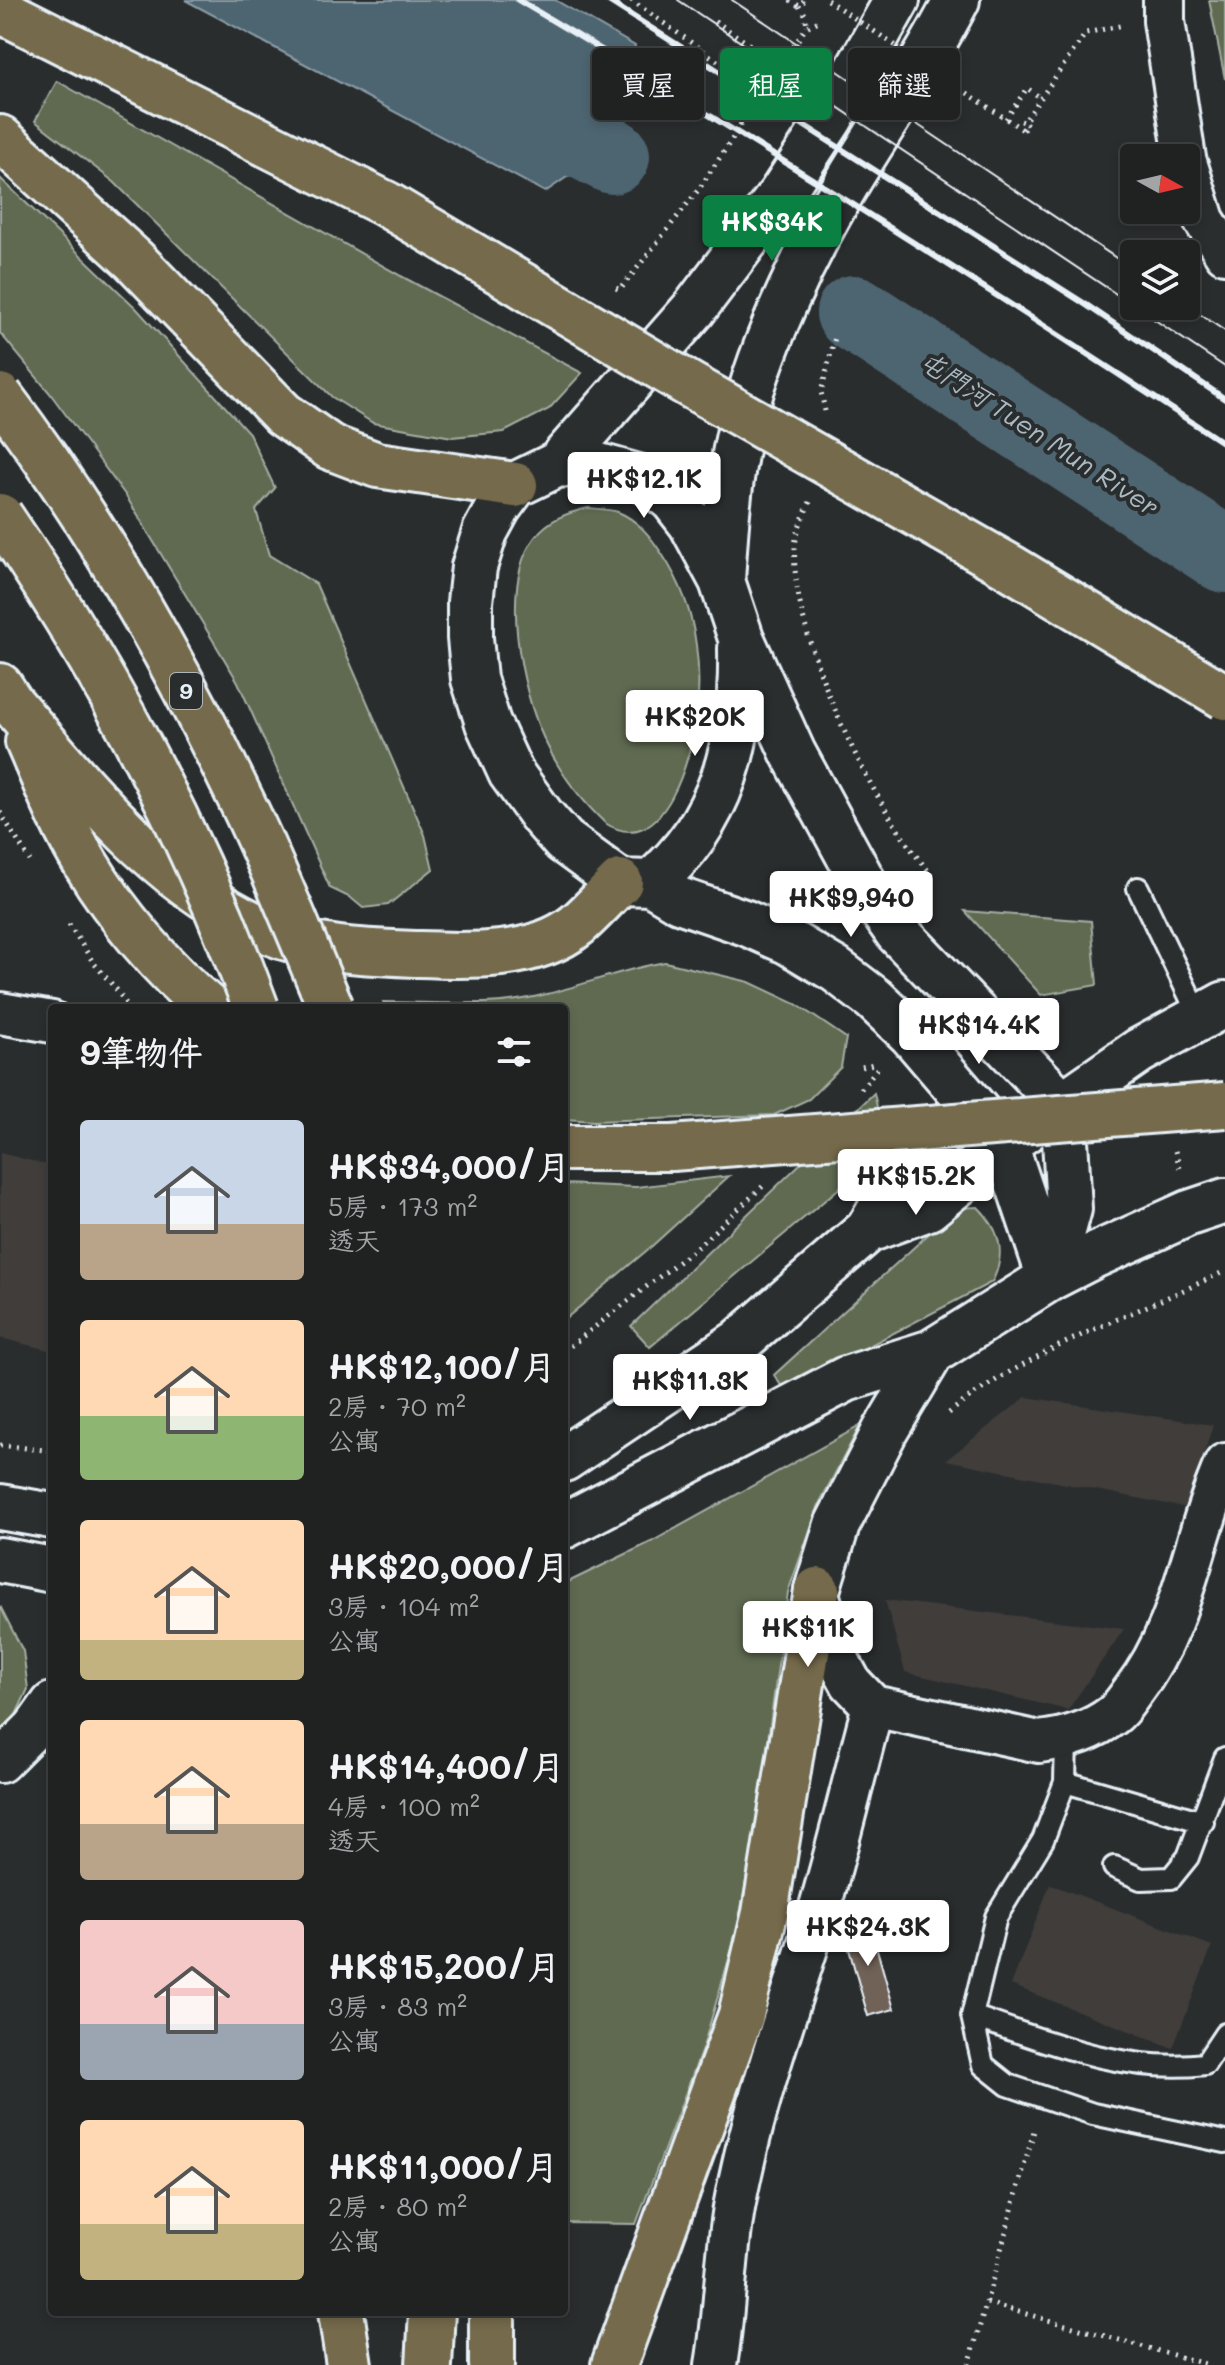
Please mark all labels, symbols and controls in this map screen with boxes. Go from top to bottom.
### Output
chip: 買屋 [592,48,704,120]
chip: 租屋 [720,48,832,120]
chip: 篩選 [848,48,960,120]
north arrow [1120,144,1200,224]
map controls [1120,144,1200,320]
pin: HK$34K [707,195,837,263]
text: HK$34K [720,204,824,238]
button: layers [1120,240,1200,320]
water label: 屯門河 Tuen Mun River [913,343,1166,523]
pin: HK$12.1K [561,452,727,520]
text: HK$12.1K [586,461,702,495]
road number: 9 [170,673,202,709]
pin: HK$20K [630,690,760,758]
text: HK$20K [644,699,746,733]
pin: HK$9,940 [768,871,934,939]
text: HK$9,940 [788,880,914,914]
pin: HK$14.4K [896,998,1062,1066]
text: HK$14.4K [917,1007,1041,1041]
text: 9筆物件 [80,1029,202,1074]
icon: filters [492,1030,536,1074]
text: HK$34,000/月 [328,1143,571,1188]
pin: HK$15.2K [833,1149,999,1217]
icon: home [144,1152,240,1248]
text: HK$15.2K [856,1158,976,1192]
text: 5房 · 173 m² [328,1189,477,1223]
text: 透天 [328,1223,380,1257]
text: HK$12,100/月 [328,1343,556,1388]
icon: home [144,1352,240,1448]
pin: HK$11.3K [607,1354,773,1422]
text: HK$11.3K [631,1363,749,1397]
text: 2房 · 70 m² [328,1389,466,1423]
text: 公寓 [328,1423,380,1457]
text: HK$20,000/月 [328,1543,570,1588]
icon: home [144,1552,240,1648]
text: 3房 · 104 m² [328,1589,479,1623]
pin: HK$11K [743,1601,873,1669]
text: HK$11K [761,1610,855,1644]
text: 公寓 [328,1623,380,1657]
text: HK$14,400/月 [328,1743,565,1788]
icon: home [144,1752,240,1848]
text: 4房 · 100 m² [328,1789,480,1823]
text: 透天 [328,1823,380,1857]
pin: HK$24.3K [785,1900,951,1968]
text: HK$24.3K [805,1909,931,1943]
text: HK$15,200/月 [328,1943,561,1988]
icon: home [144,1952,240,2048]
text: 3房 · 83 m² [328,1989,467,2023]
text: 公寓 [328,2023,380,2057]
text: HK$11,000/月 [328,2143,559,2188]
icon: home [144,2152,240,2248]
text: 2房 · 80 m² [328,2189,467,2223]
text: 公寓 [328,2223,380,2257]

